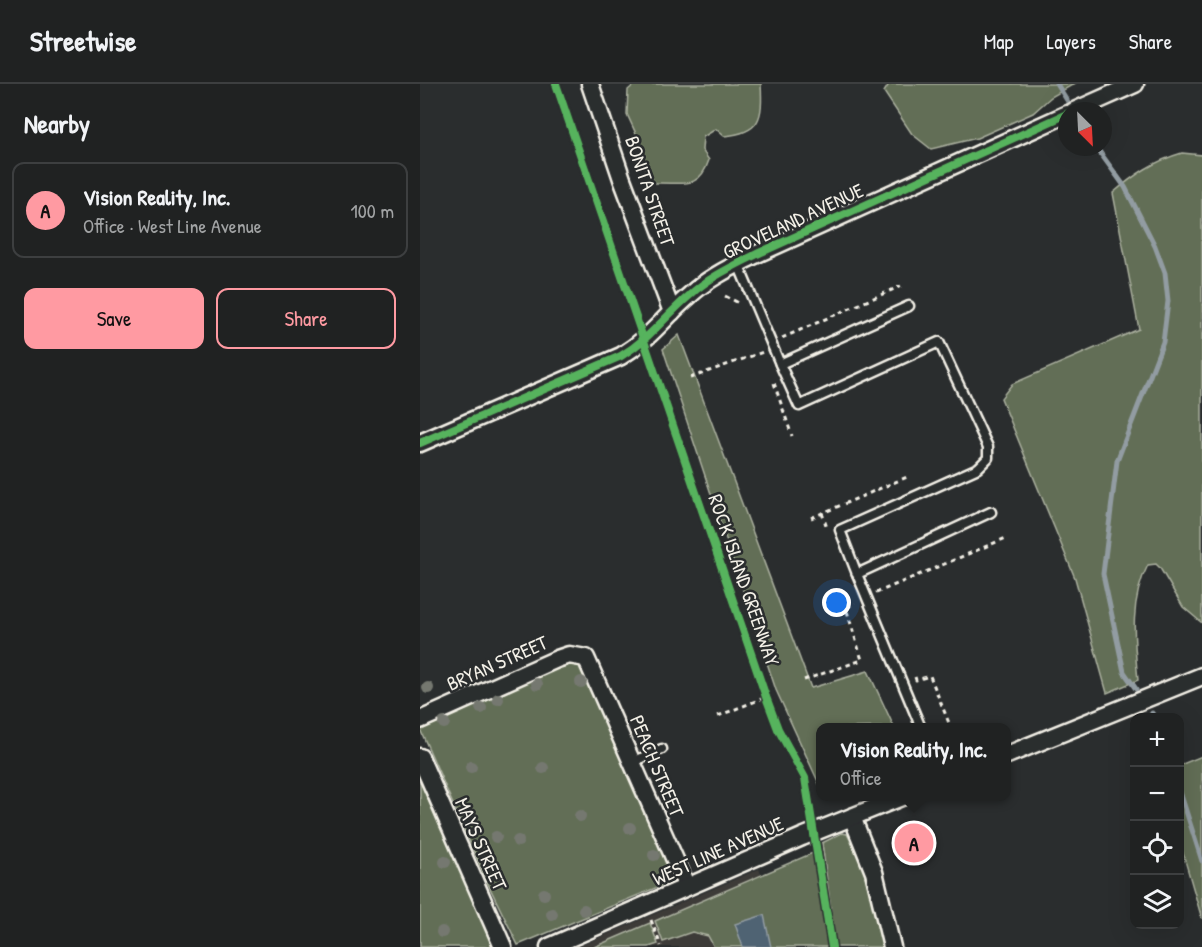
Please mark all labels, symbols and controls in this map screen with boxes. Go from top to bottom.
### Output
text: Streetwise [30,22,136,60]
text: Map [984,27,1013,56]
text: Layers [1046,27,1096,56]
text: Share [1129,27,1172,56]
north arrow [1058,102,1112,156]
text: Nearby [24,106,90,141]
street label: BONITA STREET [619,132,682,250]
street label: GROVELAND AVENUE [718,176,868,265]
text: Vision Reality, Inc. [83,182,230,212]
text: A [41,197,50,224]
text: 100 m [351,197,394,224]
text: Office · West Line Avenue [83,212,262,239]
button: Save [24,288,204,349]
button: Share [216,288,396,349]
street label: ROCK ISLAND GREENWAY [702,490,787,669]
your location [822,588,851,617]
street label: BRYAN STREET [442,628,552,697]
street label: PEACH STREET [624,711,691,821]
map controls [1130,713,1184,929]
button: + [1130,713,1184,767]
popup [816,723,1011,801]
text: Vision Reality, Inc. [840,734,987,764]
text: Office [840,764,882,791]
button: − [1130,767,1184,821]
street label: MAYS STREET [449,793,514,895]
street label: WEST LINE AVENUE [648,810,788,892]
pin: A [894,820,934,866]
button: locate [1130,821,1184,875]
button: layers [1130,875,1184,929]

